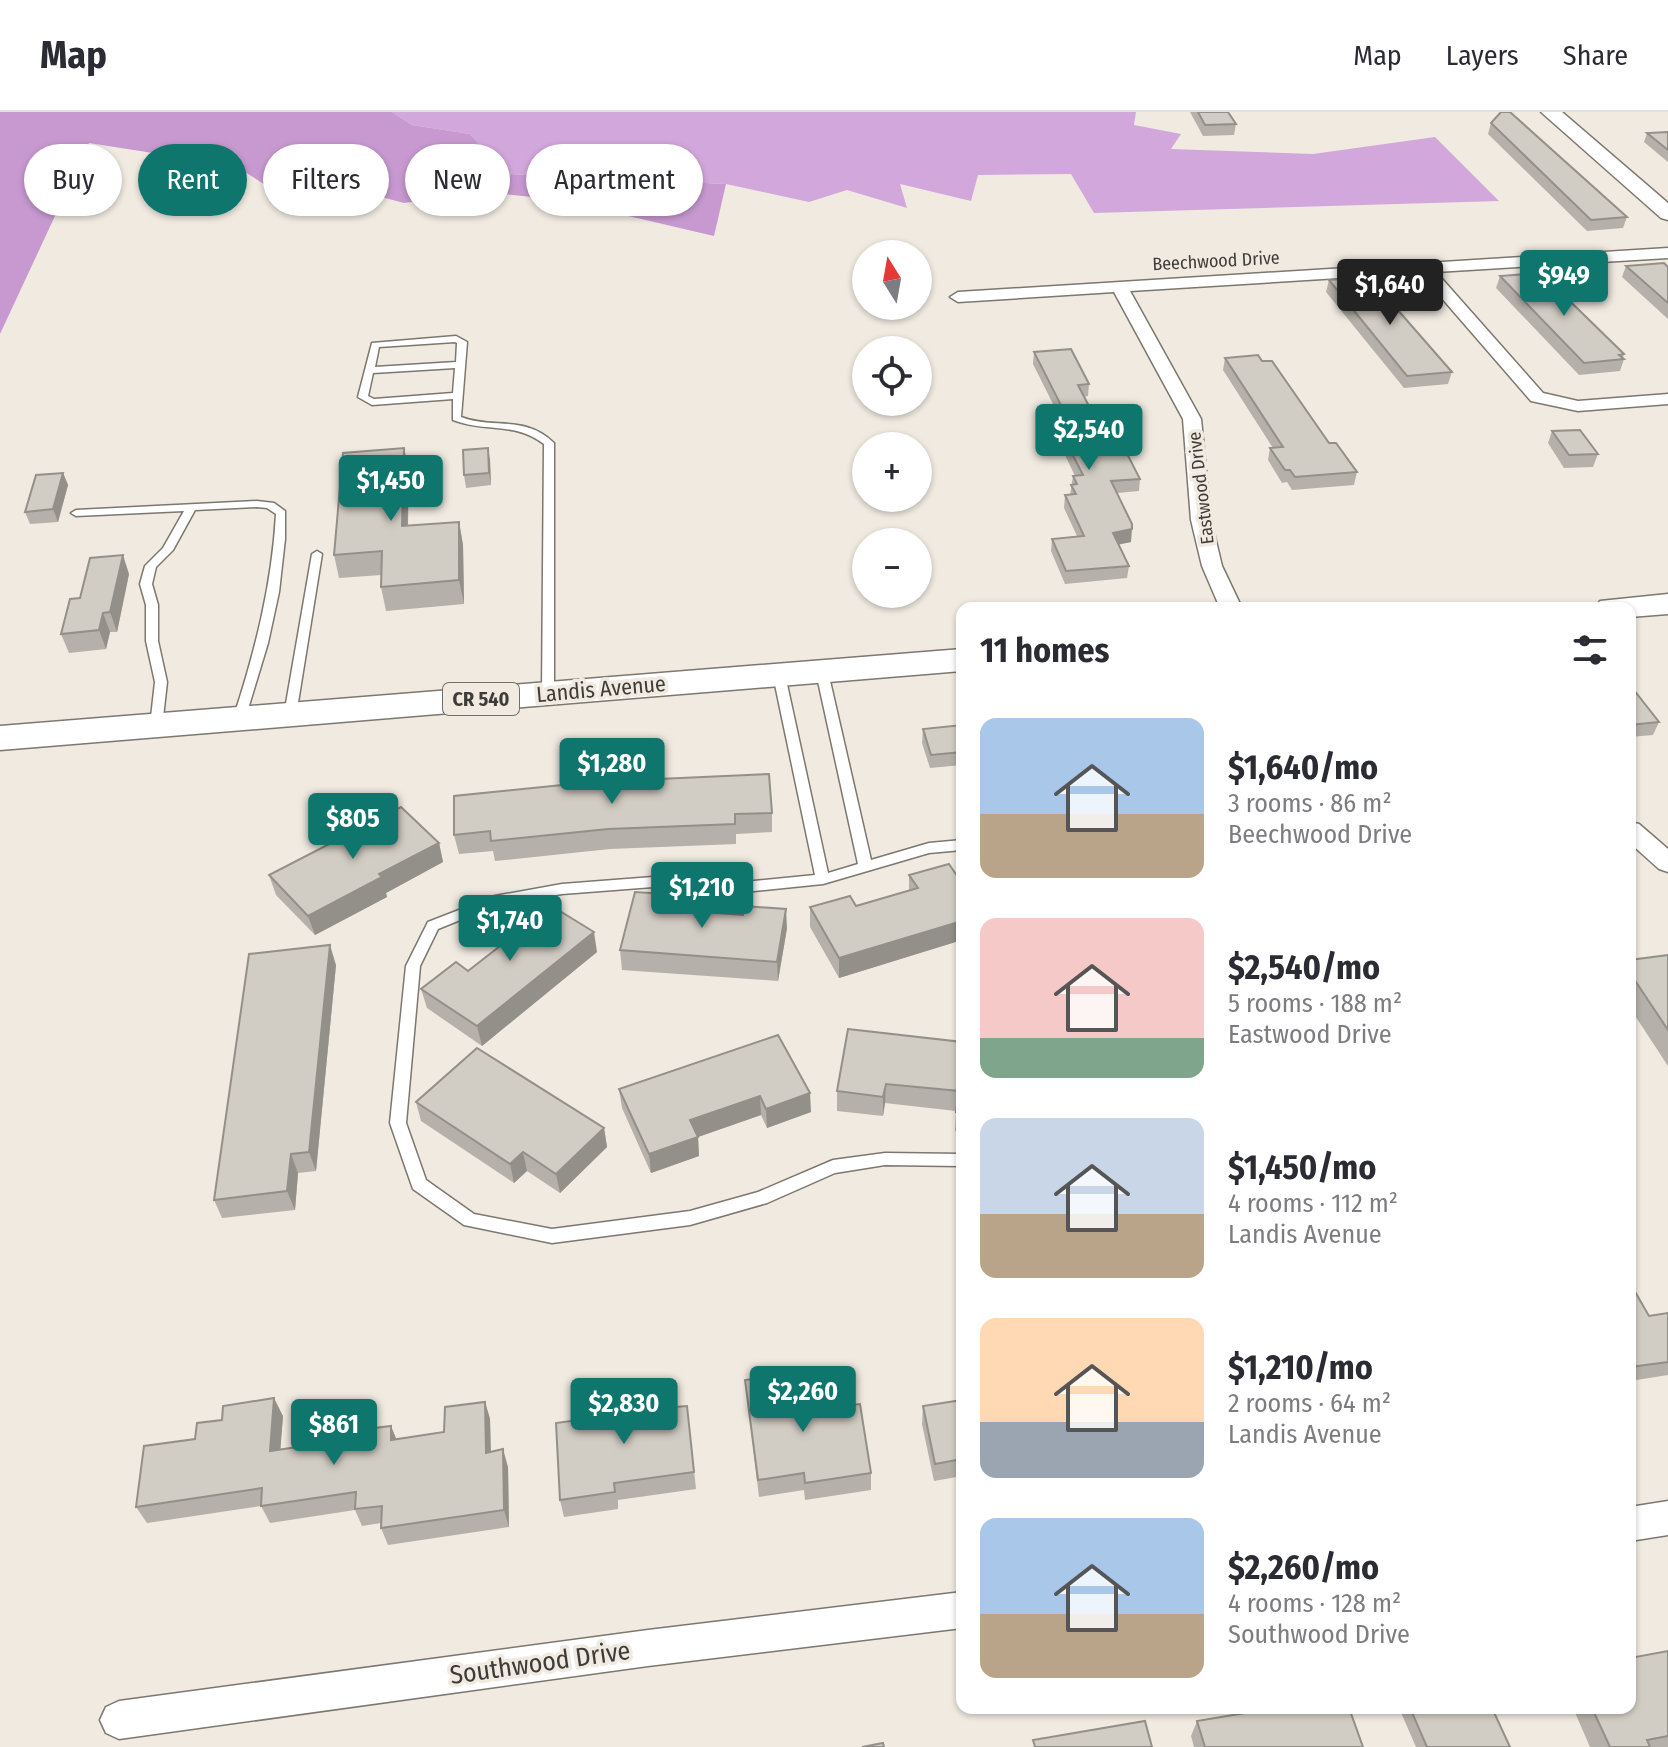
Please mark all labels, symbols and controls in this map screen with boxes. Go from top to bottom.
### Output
text: Map [40,32,107,78]
text: Map [1353,39,1402,72]
text: Layers [1446,39,1519,72]
text: Share [1563,39,1628,72]
chip: Buy [24,144,122,216]
chip: Rent [138,144,247,216]
chip: Filters [263,144,389,216]
chip: New [405,144,510,216]
chip: Apartment [526,144,703,216]
north arrow [852,240,932,320]
map controls [852,240,932,608]
street label: Beechwood Drive [1152,247,1280,275]
pin: $949 [1517,250,1611,318]
pin: $1,640 [1325,259,1455,327]
text: $949 [1538,260,1590,291]
text: $1,640 [1355,269,1425,300]
button: locate [852,336,932,416]
pin: $2,540 [1024,404,1154,472]
text: $2,540 [1053,414,1125,445]
street label: Eastwood Drive [1183,430,1219,546]
button: + [852,432,932,512]
pin: $1,450 [326,455,456,523]
text: $1,450 [357,465,425,496]
button: − [852,528,932,608]
icon: filters [1568,628,1612,672]
text: 11 homes [980,630,1109,671]
street label: Landis Avenue [535,670,667,708]
road number: CR 540 [443,683,519,715]
pin: $1,280 [547,738,677,806]
text: $1,640/mo [1228,747,1378,788]
text: $1,280 [578,748,646,779]
icon: home [1044,750,1140,846]
text: 3 rooms · 86 m² [1228,788,1392,819]
pin: $805 [306,793,400,861]
text: $805 [326,803,380,834]
text: Beechwood Drive [1228,819,1412,850]
pin: $1,210 [637,862,767,930]
text: $1,210 [669,872,735,903]
pin: $1,740 [445,895,575,963]
text: $1,740 [477,905,543,936]
text: $2,540/mo [1228,947,1380,988]
icon: home [1044,950,1140,1046]
text: 5 rooms · 188 m² [1228,988,1402,1019]
text: Eastwood Drive [1228,1019,1392,1050]
text: $1,450/mo [1228,1147,1376,1188]
icon: home [1044,1150,1140,1246]
text: 4 rooms · 112 m² [1228,1188,1398,1219]
text: Landis Avenue [1228,1219,1382,1250]
text: $1,210/mo [1228,1347,1373,1388]
icon: home [1044,1350,1140,1446]
pin: $2,260 [738,1366,868,1434]
text: $2,260 [768,1376,838,1407]
pin: $2,830 [559,1378,689,1446]
text: $2,830 [589,1388,659,1419]
text: 2 rooms · 64 m² [1228,1388,1391,1419]
pin: $861 [287,1399,381,1467]
text: $861 [309,1409,359,1440]
text: Landis Avenue [1228,1419,1382,1450]
text: $2,260/mo [1228,1547,1379,1588]
icon: home [1044,1550,1140,1646]
text: 4 rooms · 128 m² [1228,1588,1401,1619]
text: Southwood Drive [1228,1619,1410,1650]
street label: Southwood Drive [448,1635,632,1691]

